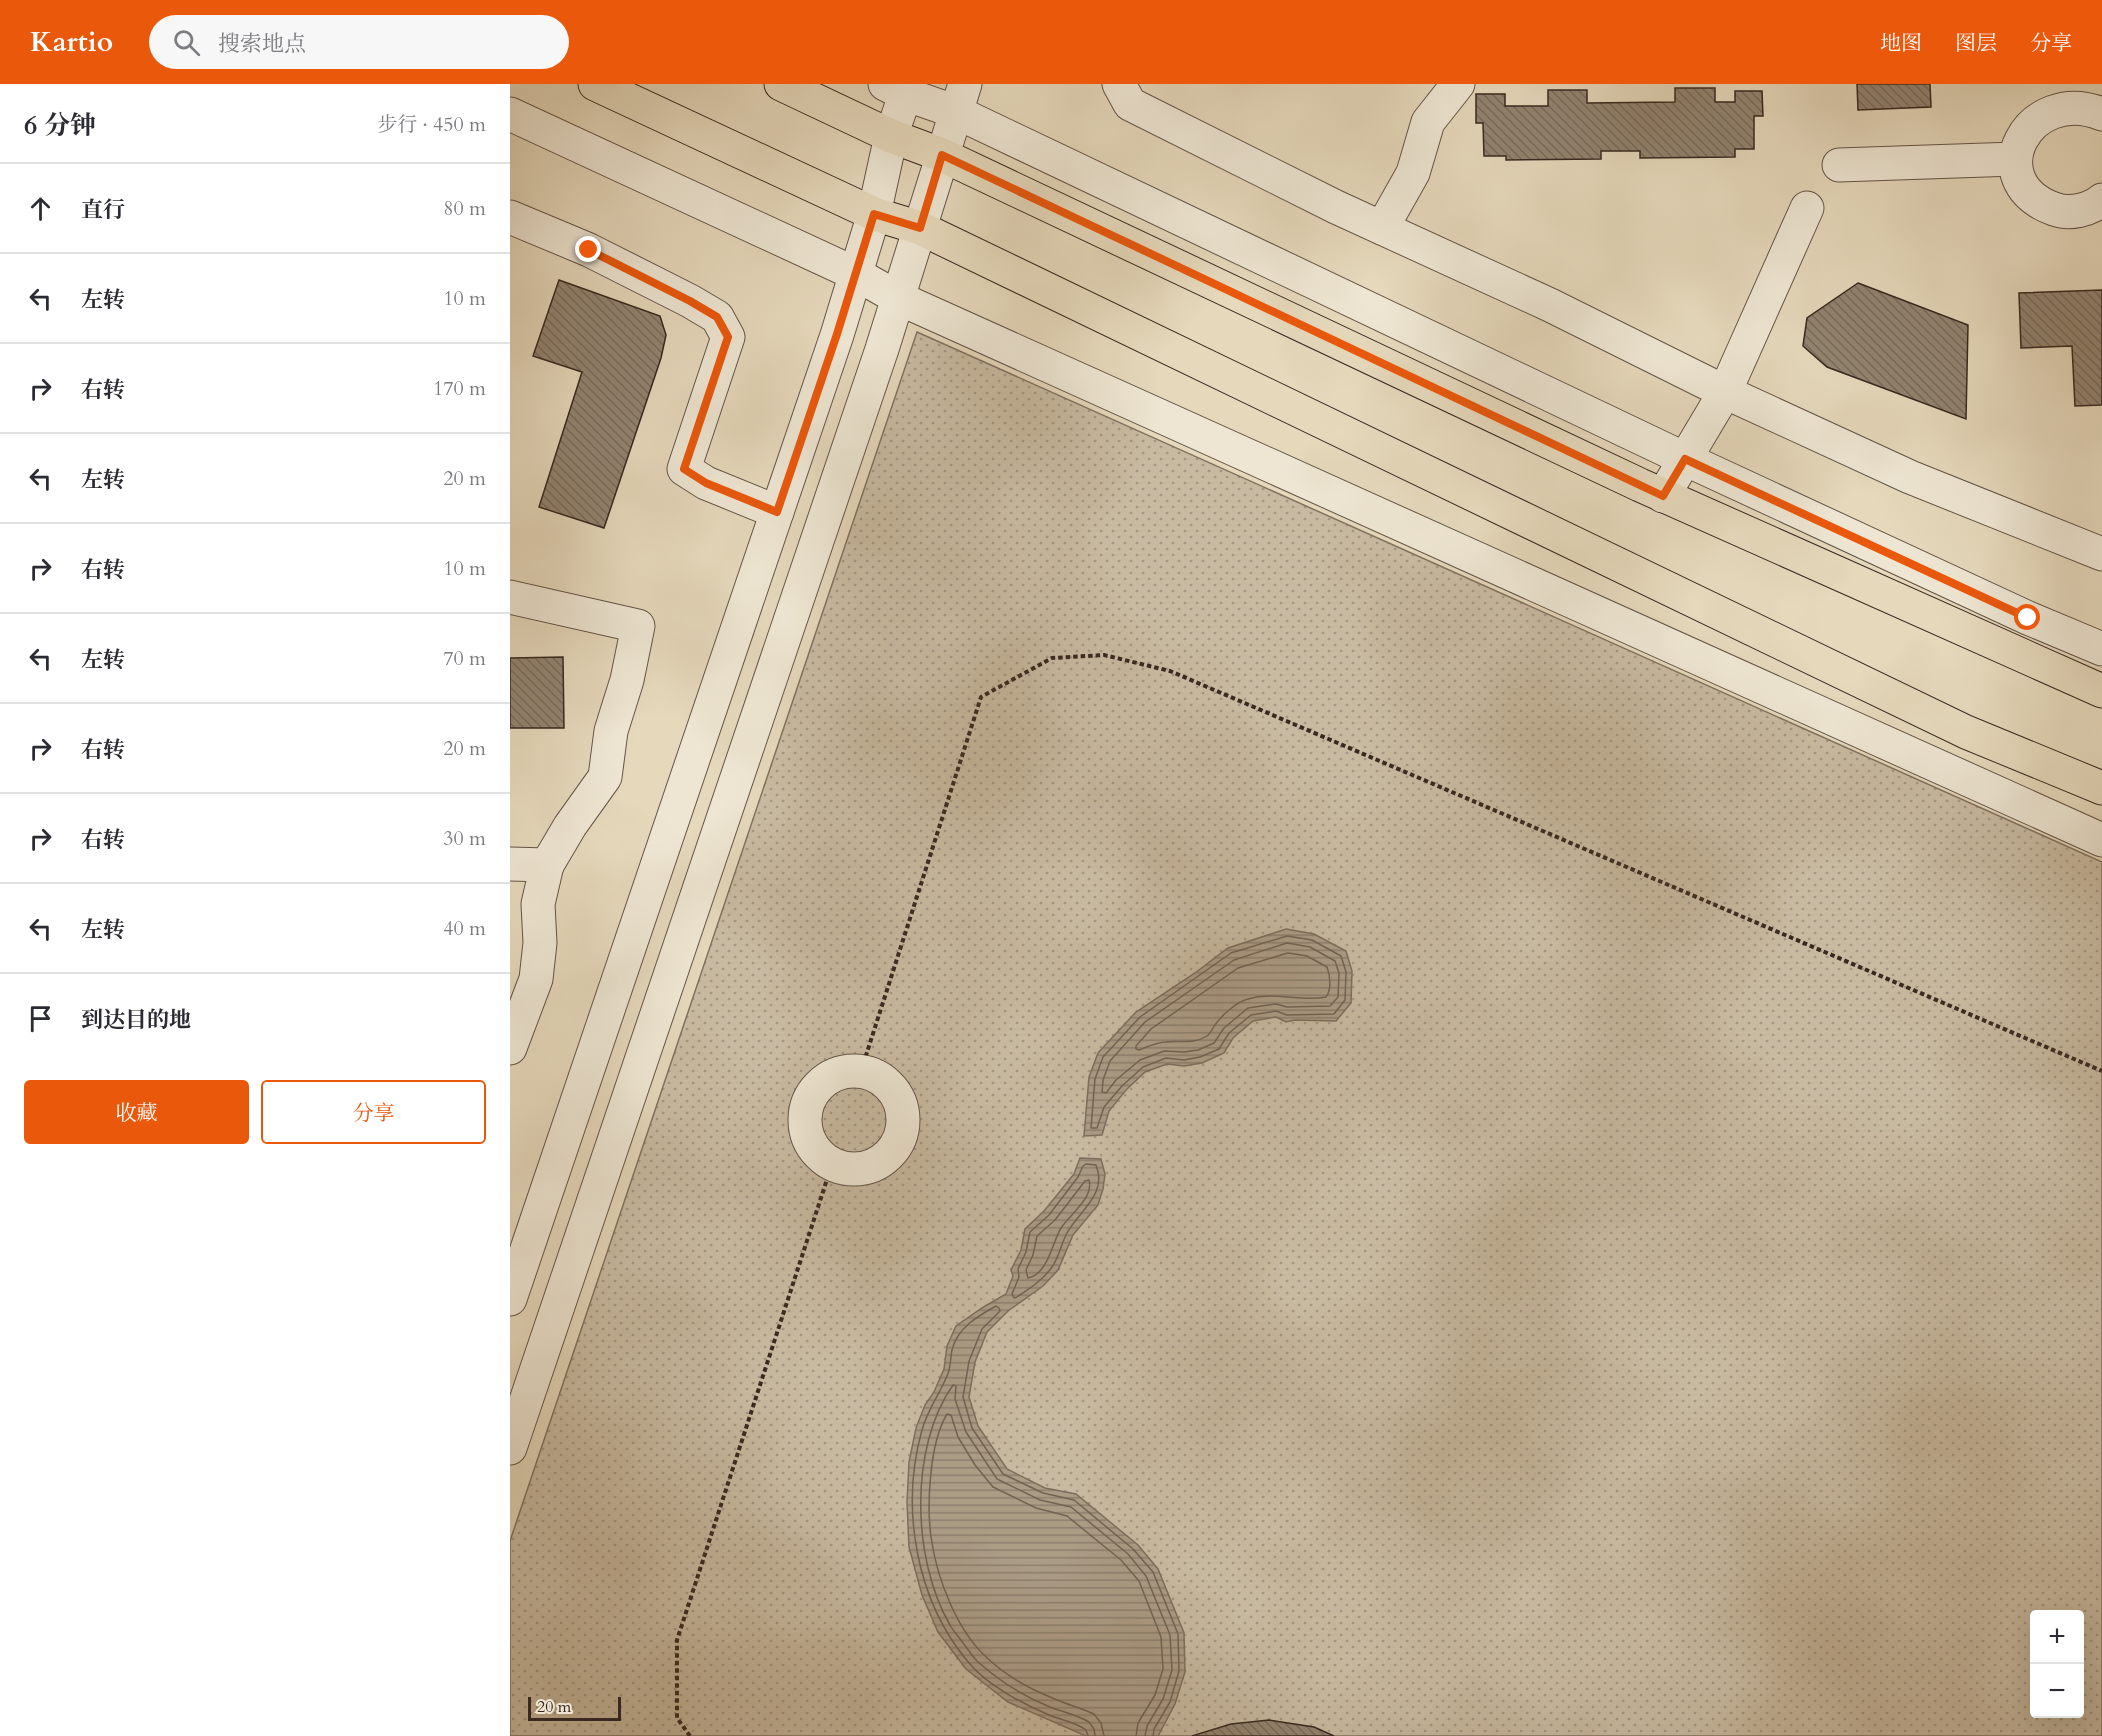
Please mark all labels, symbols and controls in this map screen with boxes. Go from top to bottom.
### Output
search box [149,15,569,69]
text: Kartio [30,23,113,61]
icon: search [170,26,203,59]
text: 搜索地点 [218,29,306,59]
text: 地图 [1880,29,1922,58]
text: 图层 [1955,29,1997,58]
text: 分享 [2030,29,2072,58]
text: 6 分钟 [24,108,96,143]
text: 步行 · 450 m [377,111,486,138]
icon: ahead [24,192,57,225]
text: 直行 [81,195,125,225]
text: 80 m [443,195,486,222]
route end [575,236,601,262]
icon: left [24,282,57,315]
text: 左转 [81,285,125,315]
text: 10 m [443,285,486,312]
icon: right [24,372,57,405]
text: 右转 [81,375,125,405]
text: 170 m [433,375,486,402]
icon: left [24,462,57,495]
text: 左转 [81,465,125,495]
text: 20 m [443,465,486,492]
icon: right [24,552,57,585]
text: 右转 [81,555,125,585]
text: 10 m [443,555,486,582]
route start [2014,604,2040,630]
icon: left [24,642,57,675]
text: 左转 [81,645,125,675]
text: 70 m [443,645,486,672]
icon: right [24,732,57,765]
text: 右转 [81,735,125,765]
text: 20 m [443,735,486,762]
icon: right [24,822,57,855]
text: 右转 [81,825,125,855]
text: 30 m [443,825,486,852]
icon: left [24,912,57,945]
text: 左转 [81,915,125,945]
text: 40 m [443,915,486,942]
icon: arrive [24,1002,57,1035]
text: 到达目的地 [81,1005,191,1035]
button: 收藏 [24,1080,249,1144]
button: 分享 [261,1080,486,1144]
map controls [2030,1610,2084,1718]
button: + [2030,1610,2084,1664]
button: − [2030,1664,2084,1718]
scale bar [528,1694,621,1722]
text: 20 m [537,1696,571,1718]

